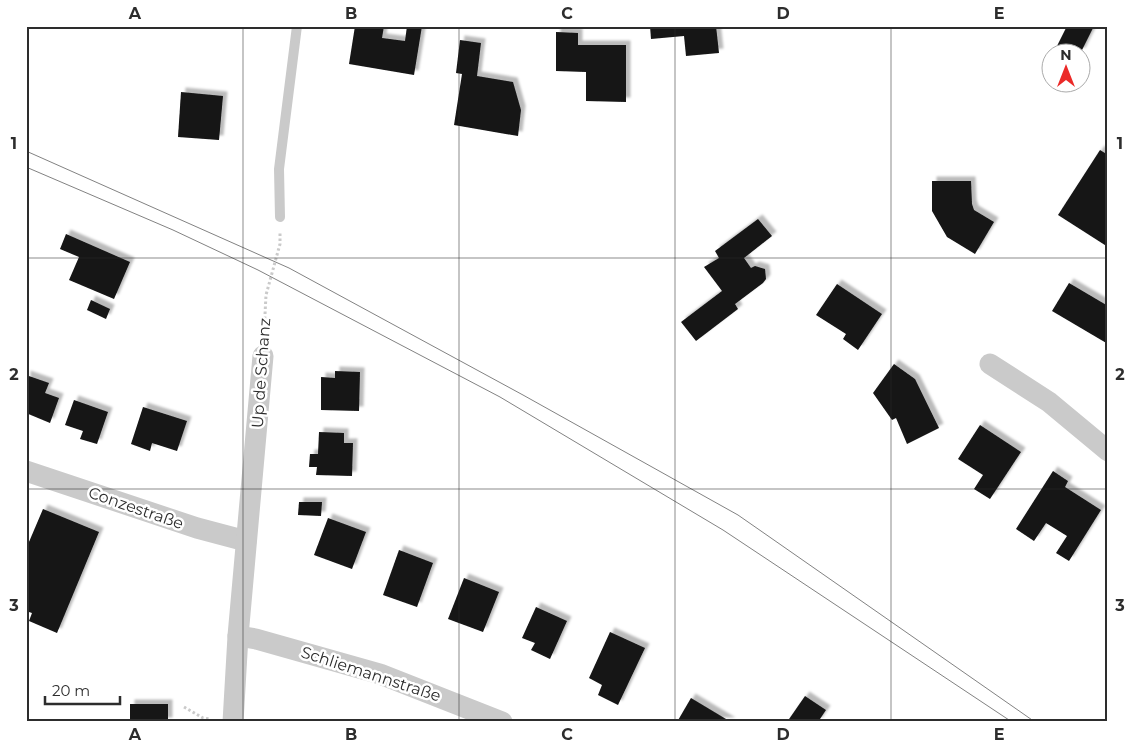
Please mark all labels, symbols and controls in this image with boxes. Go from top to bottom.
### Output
text: A [128,4,142,23]
text: B [345,4,357,23]
text: C [561,4,573,23]
text: D [776,4,790,23]
text: E [994,4,1004,23]
north arrow [1042,42,1092,92]
text: N [1060,46,1072,64]
text: 1 [11,134,17,153]
text: 1 [1117,134,1123,153]
street label: Up de Schanz [248,317,274,429]
text: 2 [9,365,19,384]
text: 2 [1115,365,1125,384]
street label: Conzestraße [86,483,186,533]
text: 3 [8,596,19,615]
text: 3 [1114,596,1125,615]
street label: Schliemannstraße [299,642,443,706]
scale bar [45,673,120,705]
text: 20 m [52,681,90,700]
text: A [128,725,142,744]
text: B [345,725,357,744]
text: C [561,725,573,744]
text: D [776,725,790,744]
text: E [994,725,1004,744]

